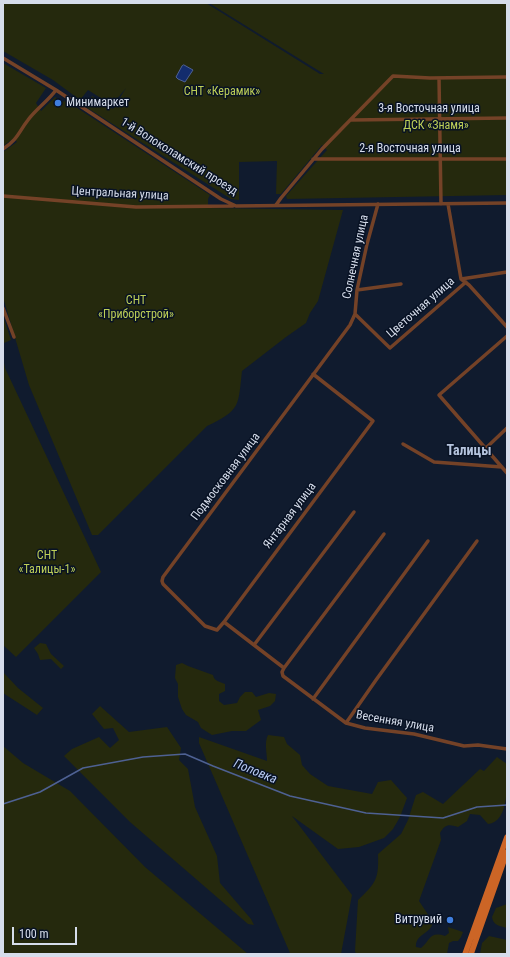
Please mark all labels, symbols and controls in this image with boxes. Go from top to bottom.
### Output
park label: СНТ «Керамик» [184,85,260,99]
place label: Минимаркет [66,96,129,110]
marker: Минимаркет [53,98,63,108]
street label: 3-я Восточная улица [378,102,480,116]
street label: 1-й Волоколамский проезд [118,115,240,199]
park label: ДСК «Знамя» [403,119,469,133]
street label: 2-я Восточная улица [359,142,461,156]
street label: Центральная улица [71,184,169,204]
street label: Солнечная улица [340,214,372,300]
street label: Цветочная улица [384,275,458,341]
park label: СНТ «Приборстрой» [98,294,174,322]
street label: Подмосковная улица [188,430,264,524]
district label: Талицы [447,443,491,459]
street label: Янтарная улица [260,480,320,552]
park label: СНТ «Талицы-1» [19,549,75,577]
street label: Весенняя улица [355,708,435,736]
water label: Поповка [231,756,279,788]
place label: Витрувий [395,913,442,927]
marker: Витрувий [445,915,455,925]
scale bar [14,919,79,945]
text: 100 m [19,927,49,941]

